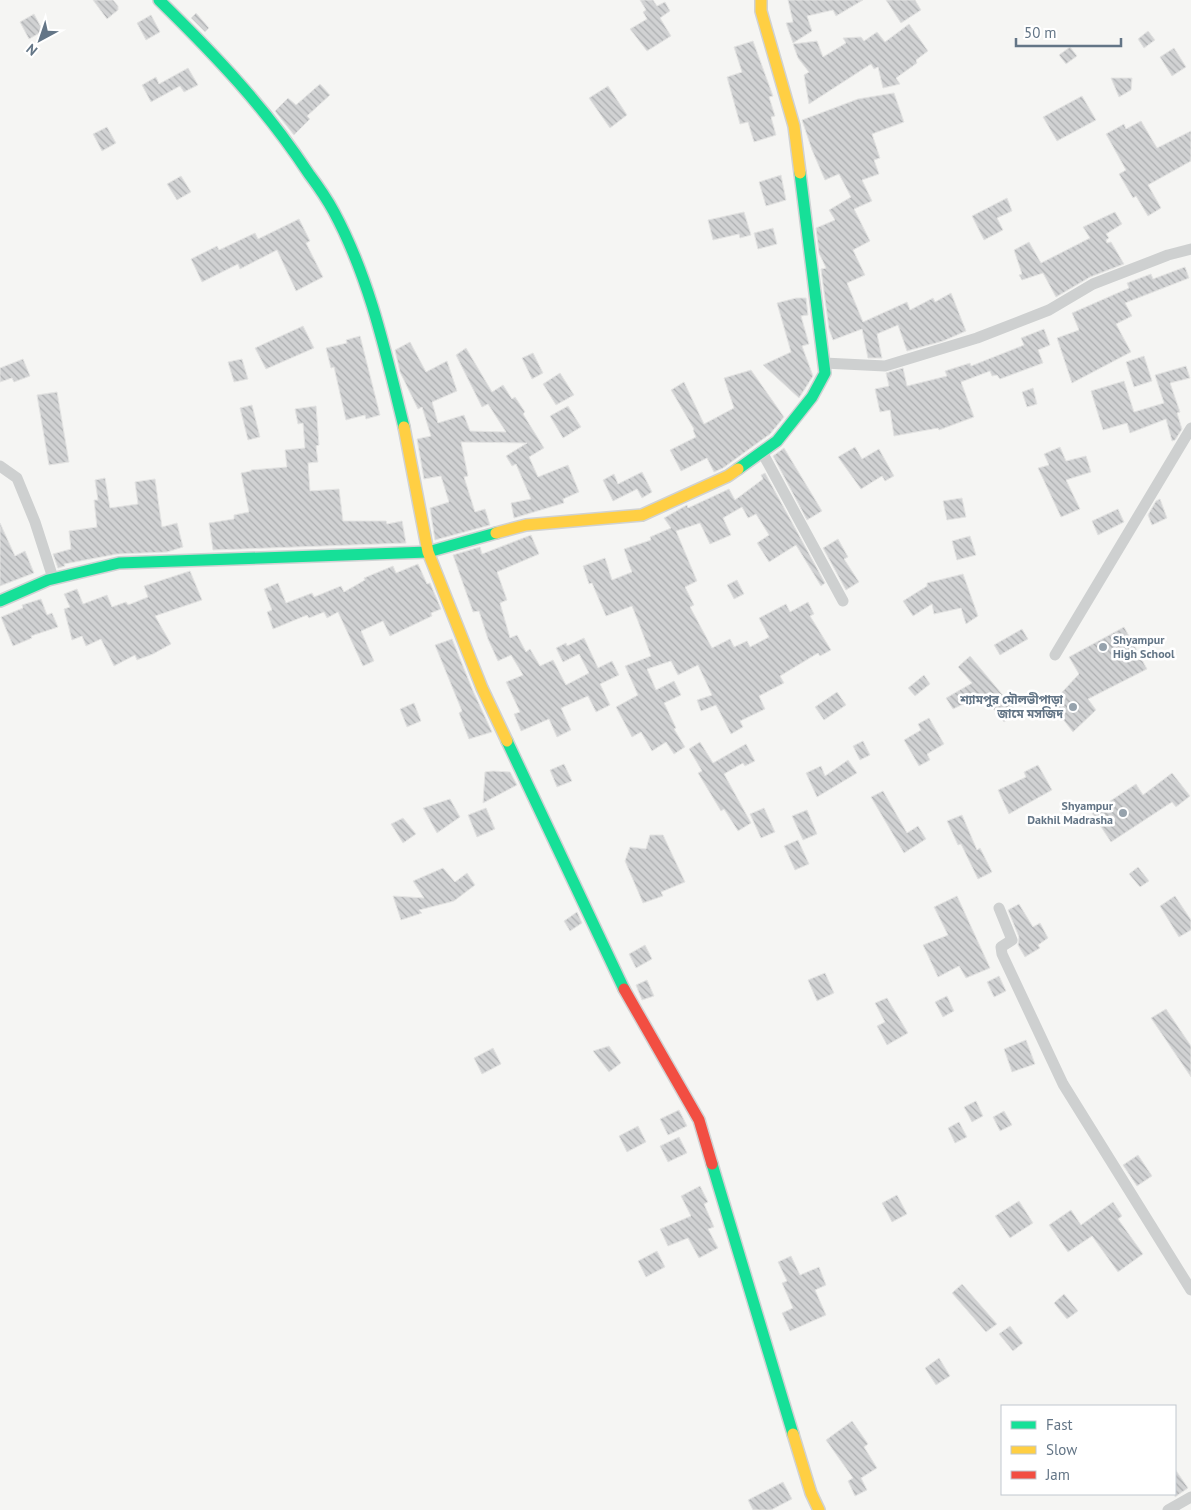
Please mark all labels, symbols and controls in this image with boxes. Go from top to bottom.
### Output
north arrow [15,15,65,65]
scale bar [1016,15,1121,47]
text: 50 m [1024,23,1057,42]
text: N [22,40,41,60]
place label: Shyampur High School [1113,632,1175,661]
marker: Shyampur High School [1097,641,1109,653]
place label: শ্যামপুর মৌলভীপাড়া জামে মসজিদ [959,692,1064,721]
marker: শ্যামপুর মৌলভীপাড়া জামে মসজিদ [1067,701,1079,713]
place label: Shyampur Dakhil Madrasha [1027,798,1114,827]
marker: Shyampur Dakhil Madrasha [1117,807,1129,819]
legend [1001,1405,1176,1495]
text: Fast [1046,1415,1073,1434]
text: Slow [1046,1440,1077,1459]
text: Jam [1045,1465,1070,1484]

